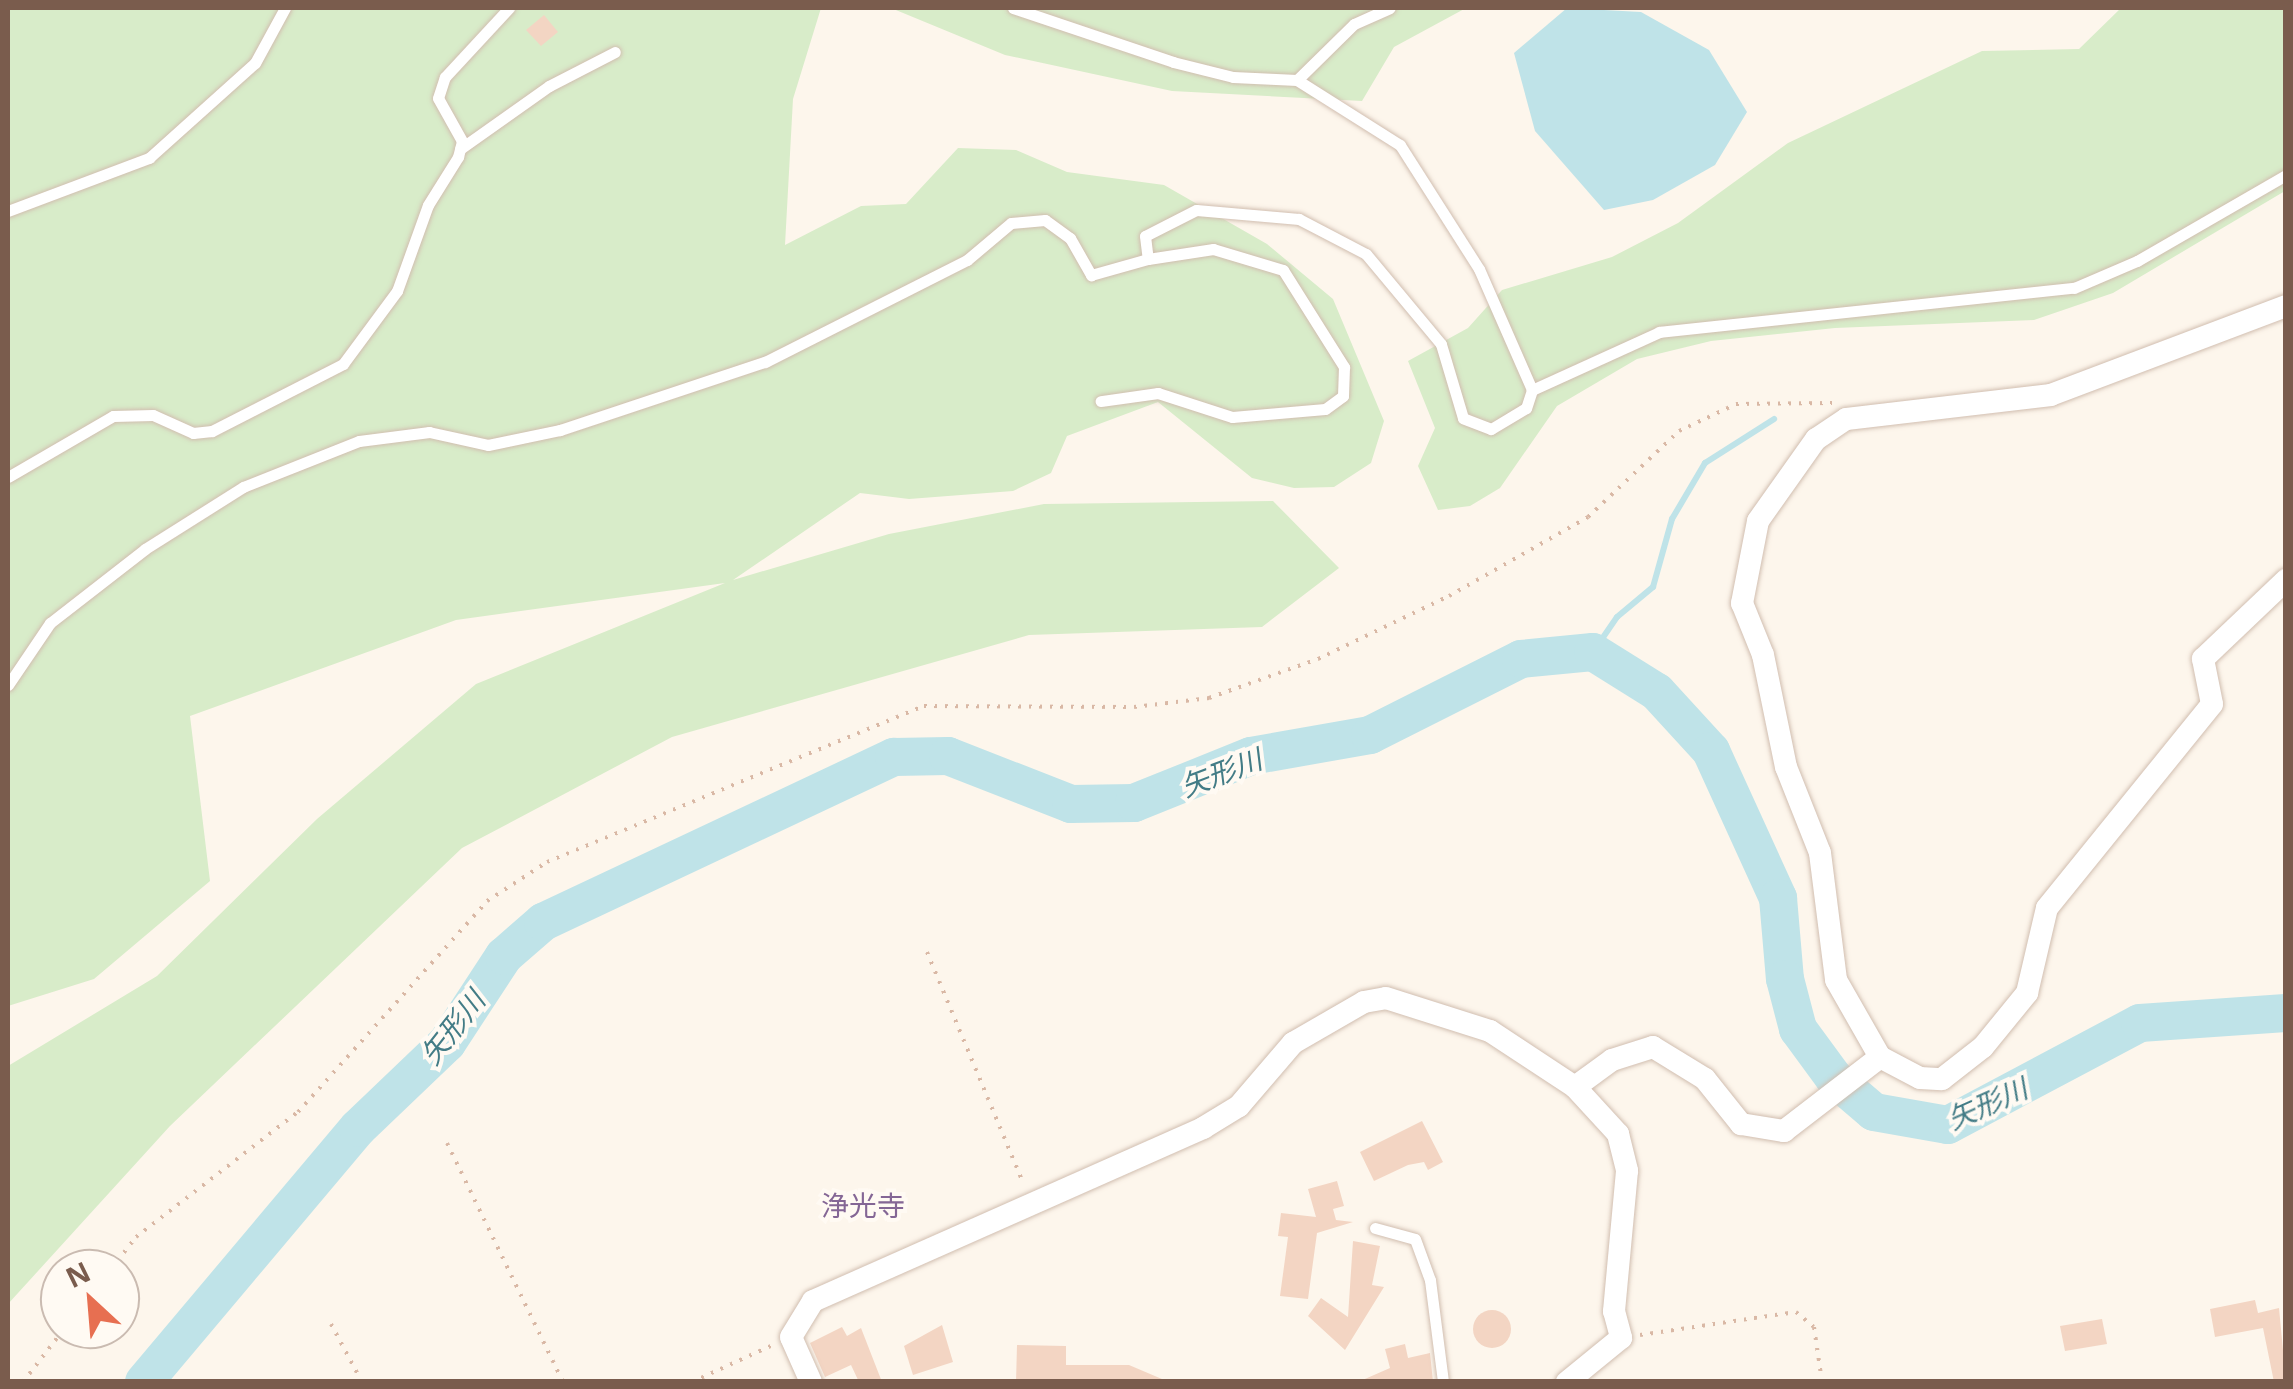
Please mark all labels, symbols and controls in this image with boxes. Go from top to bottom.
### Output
water label: 矢形川 [1176,741,1266,803]
water label: 矢形川 [413,984,491,1070]
water label: 矢形川 [1942,1071,2032,1135]
district label: 浄光寺 [821,1188,905,1222]
north arrow [40,1249,140,1349]
text: N [59,1252,96,1296]

